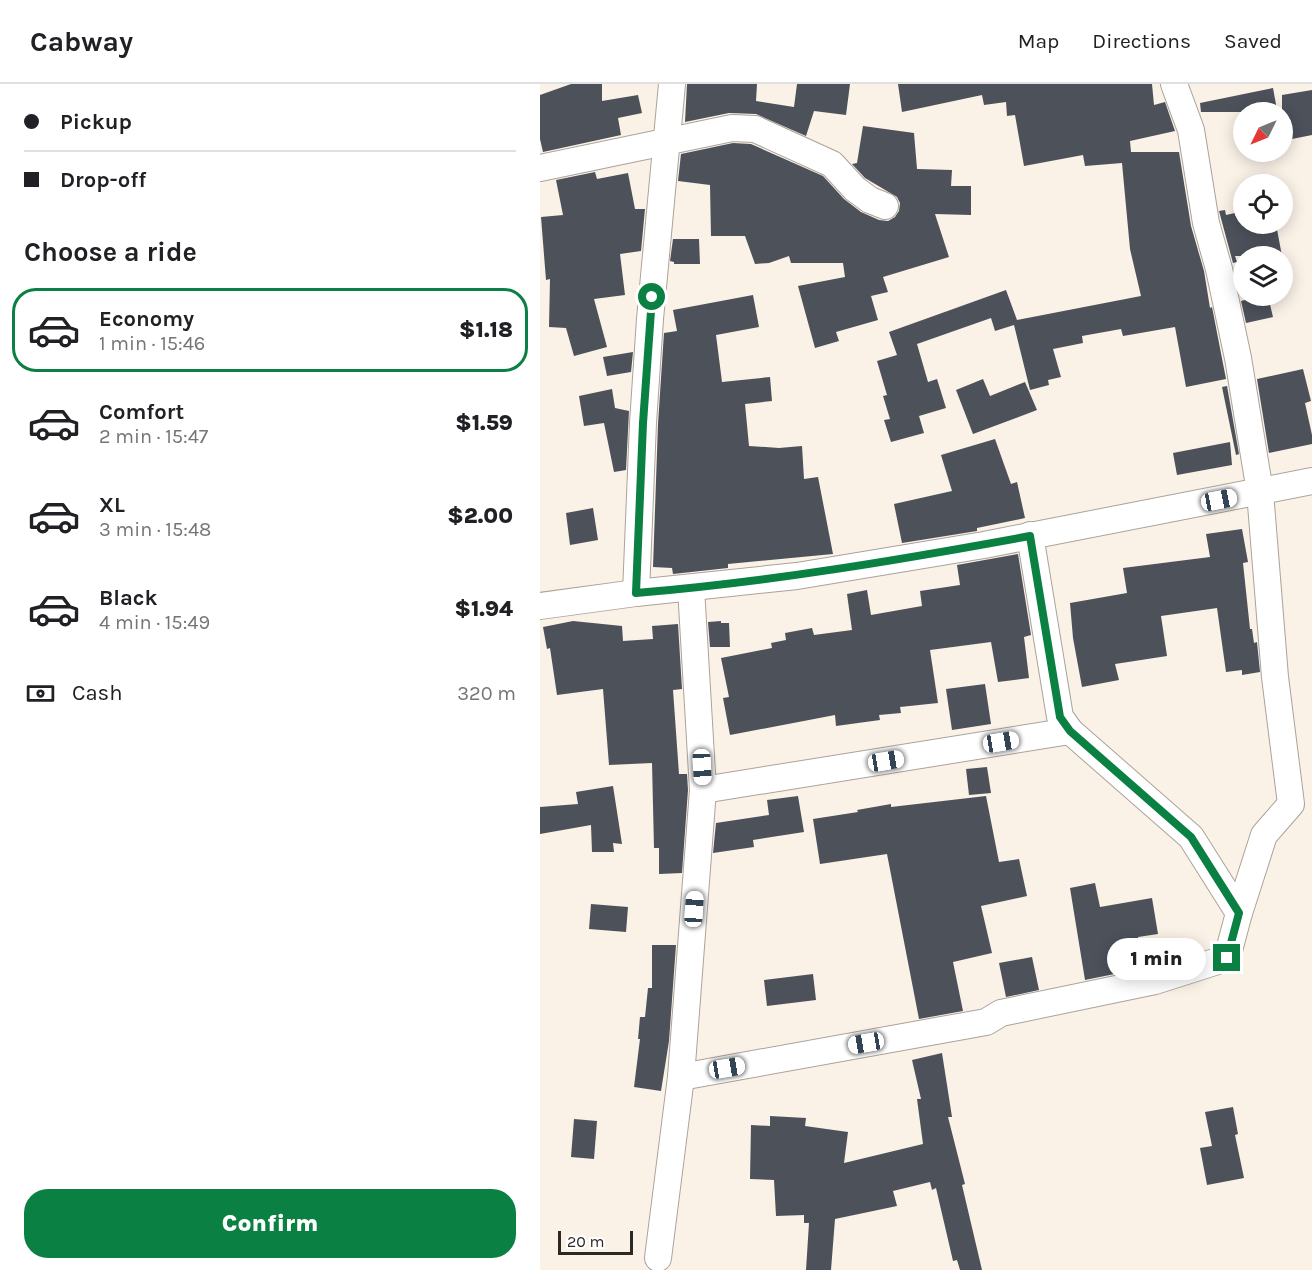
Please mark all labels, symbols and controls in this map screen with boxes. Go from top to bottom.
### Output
text: Cabway [30,25,133,58]
text: Map [1018,29,1059,53]
text: Directions [1092,29,1191,53]
text: Saved [1224,29,1282,53]
north arrow [1233,102,1293,162]
map controls [1233,102,1293,306]
text: Pickup [60,109,132,135]
text: Drop-off [60,167,146,193]
button: locate [1233,174,1293,234]
text: Choose a ride [24,236,197,268]
button: layers [1233,246,1293,306]
route start [638,283,665,310]
icon: car [27,303,81,357]
text: Economy [99,306,194,332]
text: $1.18 [459,317,513,343]
text: 1 min · 15:46 [99,332,205,355]
icon: car [27,396,81,450]
text: Comfort [99,399,184,425]
text: $1.59 [455,410,513,436]
text: 2 min · 15:47 [99,425,208,448]
car [1200,488,1238,512]
icon: car [27,489,81,543]
text: XL [99,492,125,518]
text: $2.00 [447,503,513,529]
text: 3 min · 15:48 [99,518,211,541]
icon: car [27,582,81,636]
text: Black [99,585,158,611]
text: $1.94 [454,596,513,622]
text: 4 min · 15:49 [99,611,210,634]
icon: cash [24,677,57,710]
text: Cash [72,680,122,706]
text: 320 m [457,682,516,705]
car [982,730,1020,754]
car [692,749,712,785]
car [867,749,905,773]
car [684,890,704,928]
callout: 1 min [1107,937,1206,979]
route end [1213,944,1240,971]
text: 1 min [1130,947,1183,970]
car [847,1031,885,1055]
car [708,1056,746,1080]
button: Confirm [24,1189,516,1258]
scale bar [558,1228,633,1256]
text: 20 m [567,1232,605,1251]

